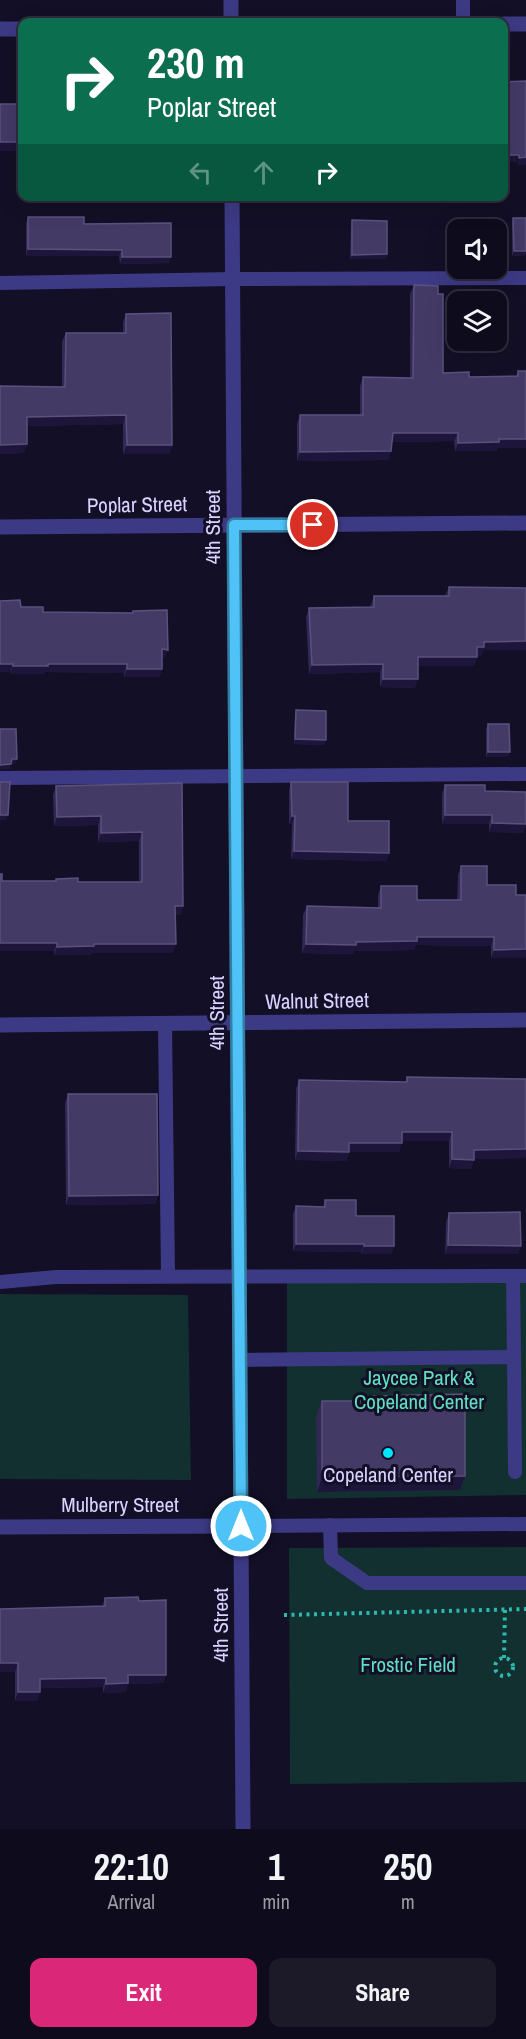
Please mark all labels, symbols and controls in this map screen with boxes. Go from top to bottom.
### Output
text: 230 m [147,35,245,91]
icon: right [48,42,126,120]
text: Poplar Street [147,89,276,125]
icon: left [184,156,217,189]
icon: ahead [247,156,280,189]
icon: right [310,156,343,189]
map controls [447,219,507,351]
button: sound [447,219,507,279]
button: layers [447,291,507,351]
street label: Poplar Street [86,489,188,520]
street label: 4th Street [198,489,227,564]
pin [287,499,338,550]
icon: arrive [296,508,329,541]
street label: 4th Street [202,975,231,1050]
street label: Walnut Street [265,985,369,1016]
park label: Jaycee Park & Copeland Center [354,1363,484,1416]
marker: Copeland Center [381,1446,395,1460]
place label: Copeland Center [323,1460,453,1489]
street label: Mulberry Street [61,1490,179,1519]
position arrow [209,1494,273,1558]
street label: 4th Street [206,1587,235,1662]
park label: Frostic Field [360,1650,456,1679]
text: 22:10 [93,1843,169,1891]
text: 1 [268,1843,284,1891]
text: 250 [383,1843,433,1891]
text: Arrival [108,1888,155,1915]
text: min [262,1888,290,1915]
text: m [401,1888,415,1915]
button: Exit [30,1958,257,2027]
button: Share [269,1958,496,2027]

